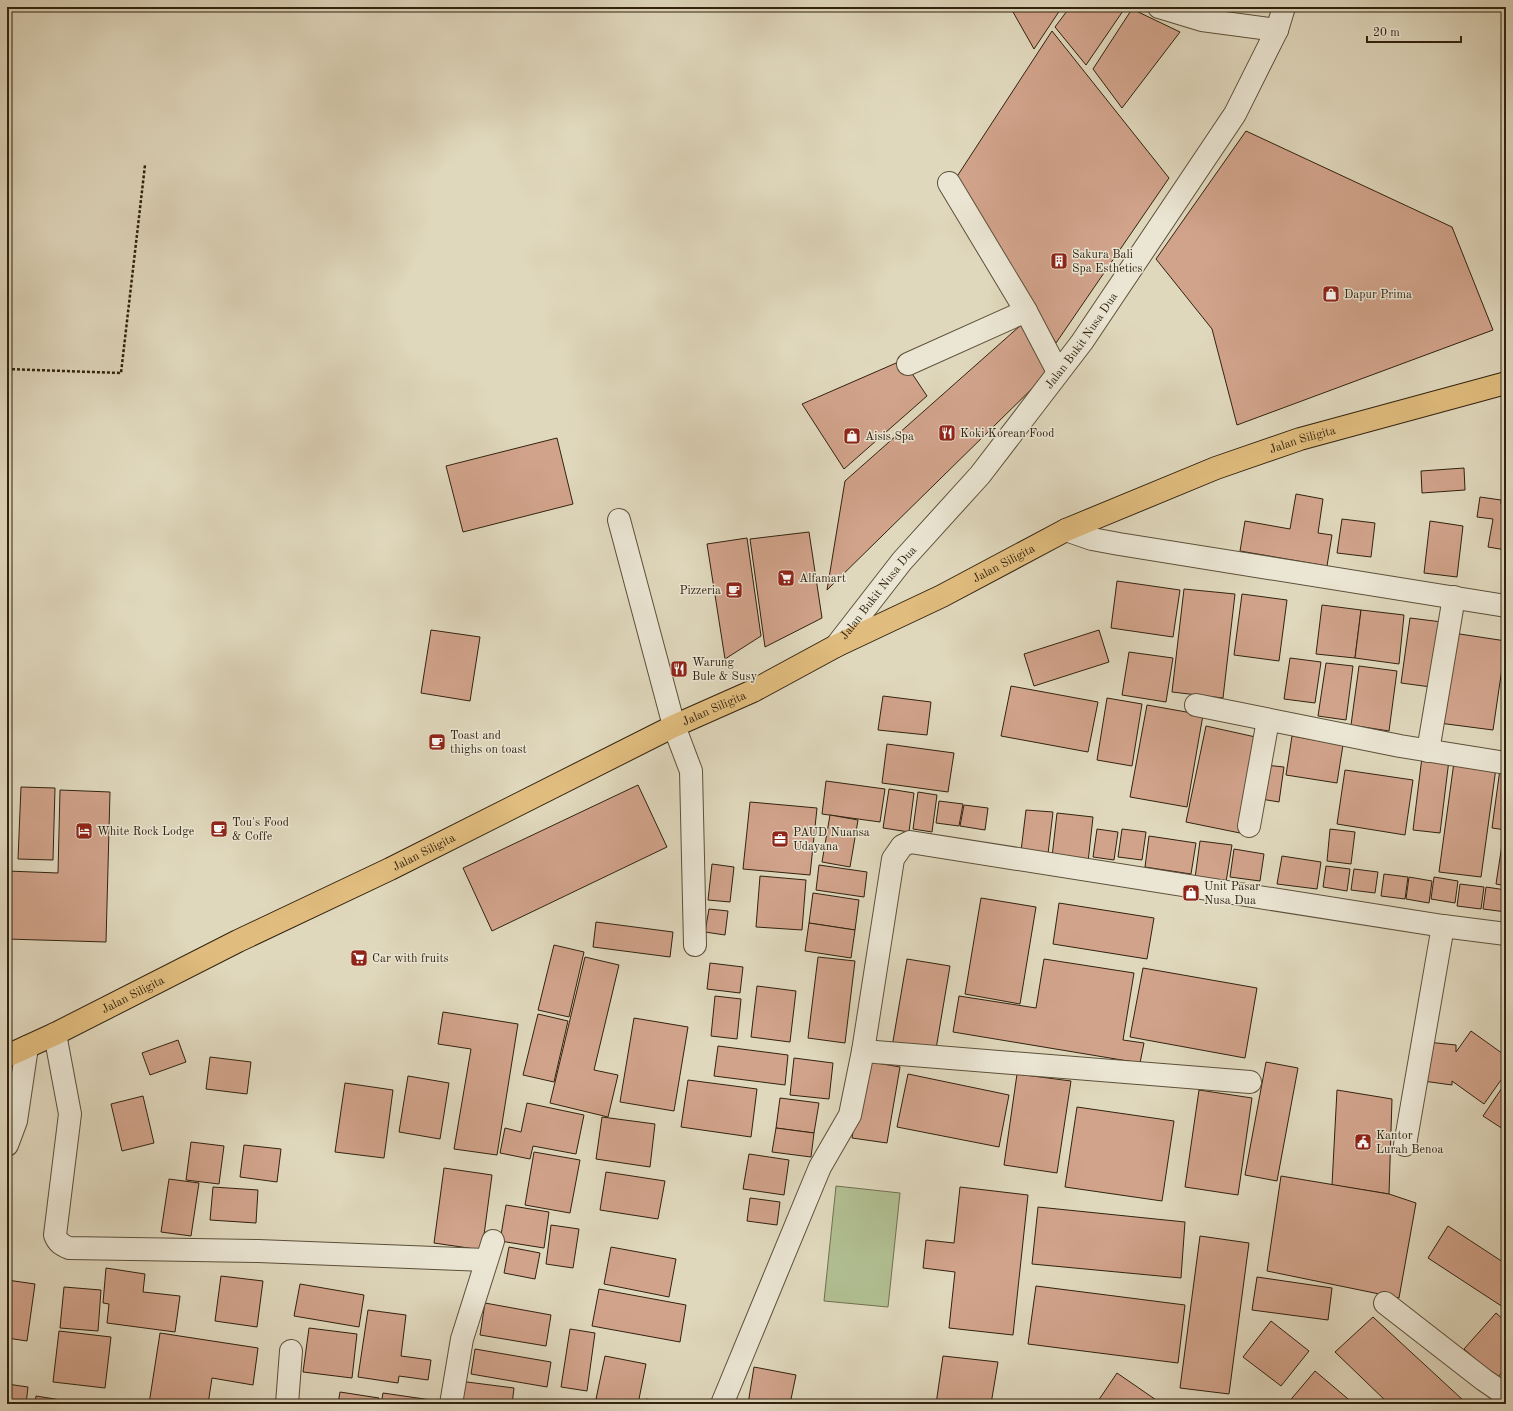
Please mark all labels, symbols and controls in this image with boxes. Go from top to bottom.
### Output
scale bar [1367,18,1461,44]
text: 20 m [1373,27,1400,39]
place label: Sakura Bali Spa Esthetics [1072,249,1143,275]
building icon: Sakura Bali Spa Esthetics [1049,251,1069,271]
shop icon: Dapur Prima [1321,284,1341,304]
place label: Dapur Prima [1344,289,1412,301]
street label: Jalan Bukit Nusa Dua [1043,291,1120,391]
restaurant icon: Koki Korean Food [937,423,957,443]
street label: Jalan Siligita [1268,425,1337,456]
shop icon: Aisis Spa [842,426,862,446]
place label: Koki Korean Food [960,428,1055,440]
place label: Aisis Spa [865,431,914,443]
street label: Jalan Siligita [971,543,1037,586]
street label: Jalan Bukit Nusa Dua [838,544,919,642]
supermarket icon: Alfamart [776,568,796,588]
place label: Alfamart [799,573,846,585]
cafe icon: Pizzeria [724,580,744,600]
place label: Pizzeria [679,585,721,597]
place label: Warung Bule & Susy [692,657,758,683]
restaurant icon: Warung Bule & Susy [669,659,689,679]
street label: Jalan Siligita [681,690,748,729]
place label: Toast and thighs on toast [450,730,527,756]
cafe icon: Toast and thighs on toast [427,732,447,752]
place label: Tou's Food & Coffe [232,817,289,843]
cafe icon: Tou's Food & Coffe [209,819,229,839]
hotel icon: White Rock Lodge [74,821,94,841]
place label: White Rock Lodge [97,826,195,838]
place label: PAUD Nuansa Udayana [793,827,870,853]
office icon: PAUD Nuansa Udayana [770,829,790,849]
street label: Jalan Siligita [391,832,458,874]
place label: Unit Pasar Nusa Dua [1204,881,1260,907]
shop icon: Unit Pasar Nusa Dua [1181,883,1201,903]
supermarket icon: Car with fruits [349,948,369,968]
place label: Car with fruits [372,953,449,965]
street label: Jalan Siligita [100,974,167,1016]
place label: Kantor Lurah Benoa [1376,1130,1443,1156]
public building icon: Kantor Lurah Benoa [1353,1132,1373,1152]

